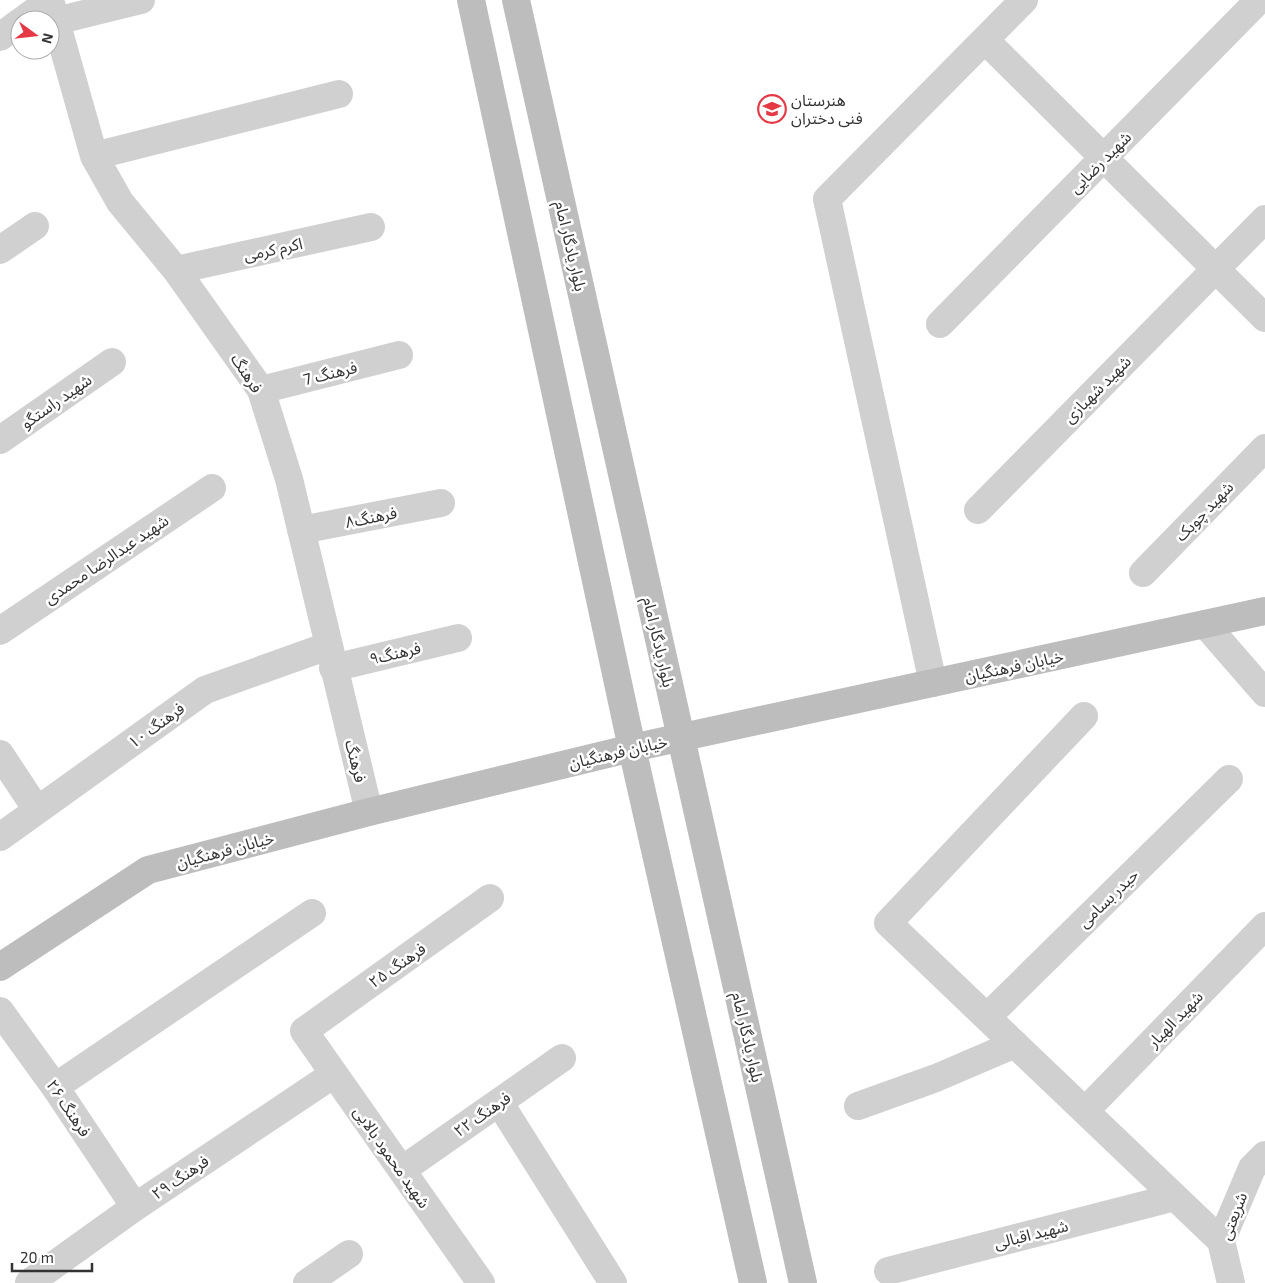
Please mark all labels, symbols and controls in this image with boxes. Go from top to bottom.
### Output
north arrow [10,10,60,60]
text: N [39,31,58,46]
place label: هنرستان فنی دختران [791,90,863,128]
school or university icon: هنرستان فنی دختران [757,94,787,124]
street label: شهید رضایی [1065,127,1135,197]
street label: بلوار یادگار امام [548,199,591,294]
street label: اکرم کرمی [242,233,305,268]
street label: فرهنگ [227,349,267,397]
street label: شهید شهبازی [1059,351,1135,427]
street label: فرهنگ 7 [301,357,359,389]
street label: شهید راستگو [17,369,95,433]
street label: شهید چوبک [1171,477,1238,546]
street label: فرهنگ۸ [343,502,399,532]
street label: شهید عبدالرضا محمدی [40,510,172,608]
street label: بلوار یادگار امام [636,595,679,690]
street label: فرهنگ۹ [367,637,423,669]
street label: خیابان فرهنگیان [963,646,1065,686]
street label: فرهنگ ۱۰ [124,698,188,752]
street label: خیابان فرهنگیان [567,731,669,773]
street label: فرهنگ [341,738,371,784]
street label: خیابان فرهنگیان [174,827,276,873]
street label: حیدر بسامی [1074,864,1142,932]
street label: فرهنگ ۲۵ [365,938,429,992]
street label: شهید الهیار [1142,986,1207,1052]
street label: بلوار یادگار امام [725,990,768,1085]
street label: فرهنگ ۲۶ [43,1075,95,1141]
street label: فرهنگ ۲۲ [450,1087,514,1141]
street label: شهید محمود بالایی [349,1102,435,1212]
street label: فرهنگ ۲۹ [147,1151,213,1203]
street label: شریعتی [1215,1189,1251,1243]
street label: شهید اقبالی [992,1215,1070,1253]
scale bar [12,1240,92,1272]
text: 20 m [20,1248,54,1266]

